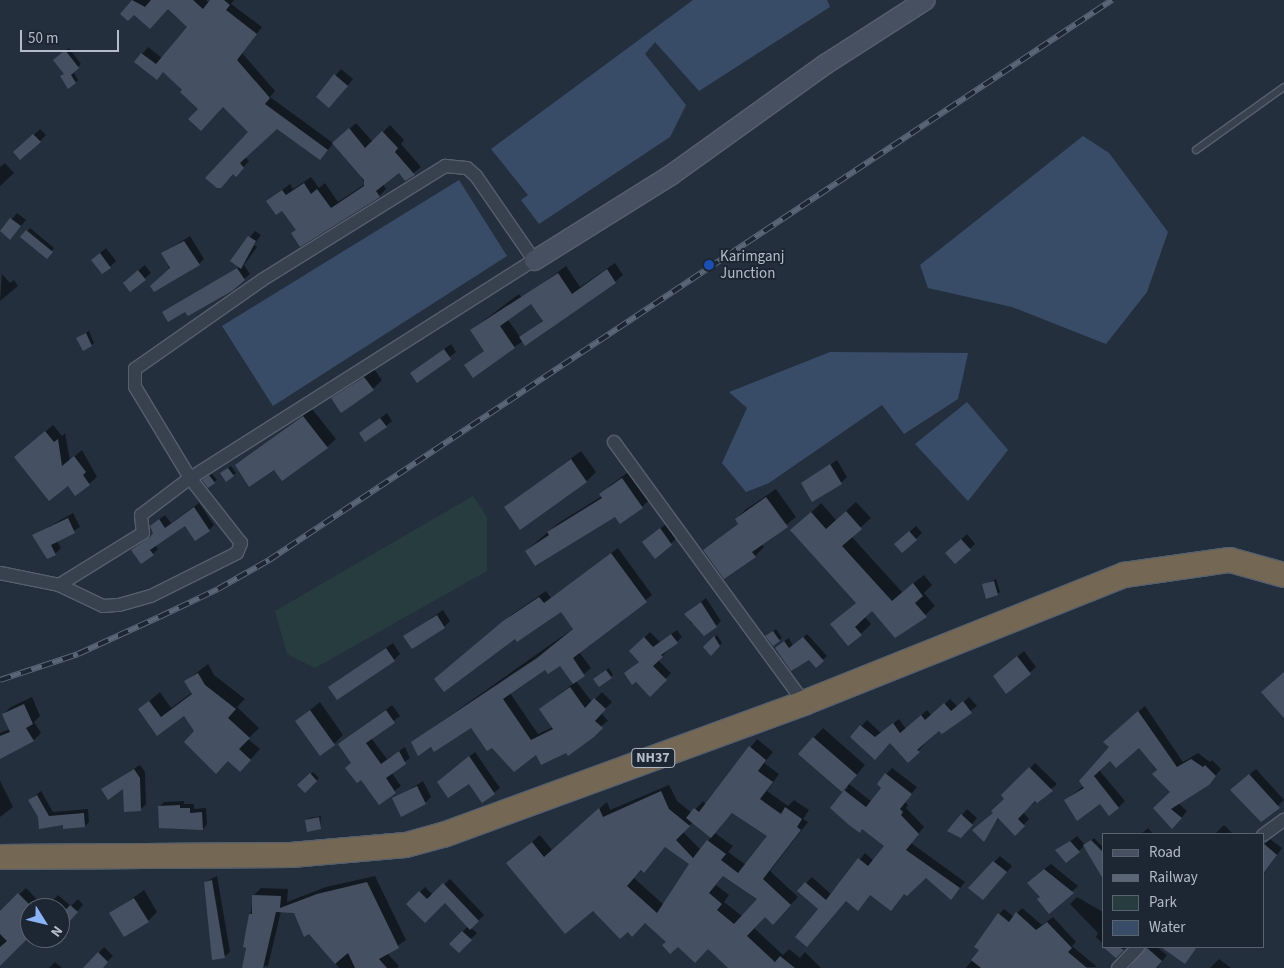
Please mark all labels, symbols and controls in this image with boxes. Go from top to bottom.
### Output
scale bar [22,20,121,52]
text: 50 m [28,28,58,49]
place label: Karimganj Junction [720,247,784,282]
marker: Karimganj Junction [702,258,716,272]
road number: NH37 [630,746,676,770]
legend [1102,833,1264,948]
text: Road [1149,842,1181,863]
text: Railway [1149,867,1198,888]
text: Park [1149,892,1177,913]
north arrow [20,898,70,948]
text: Water [1149,917,1185,938]
text: N [45,922,67,941]

